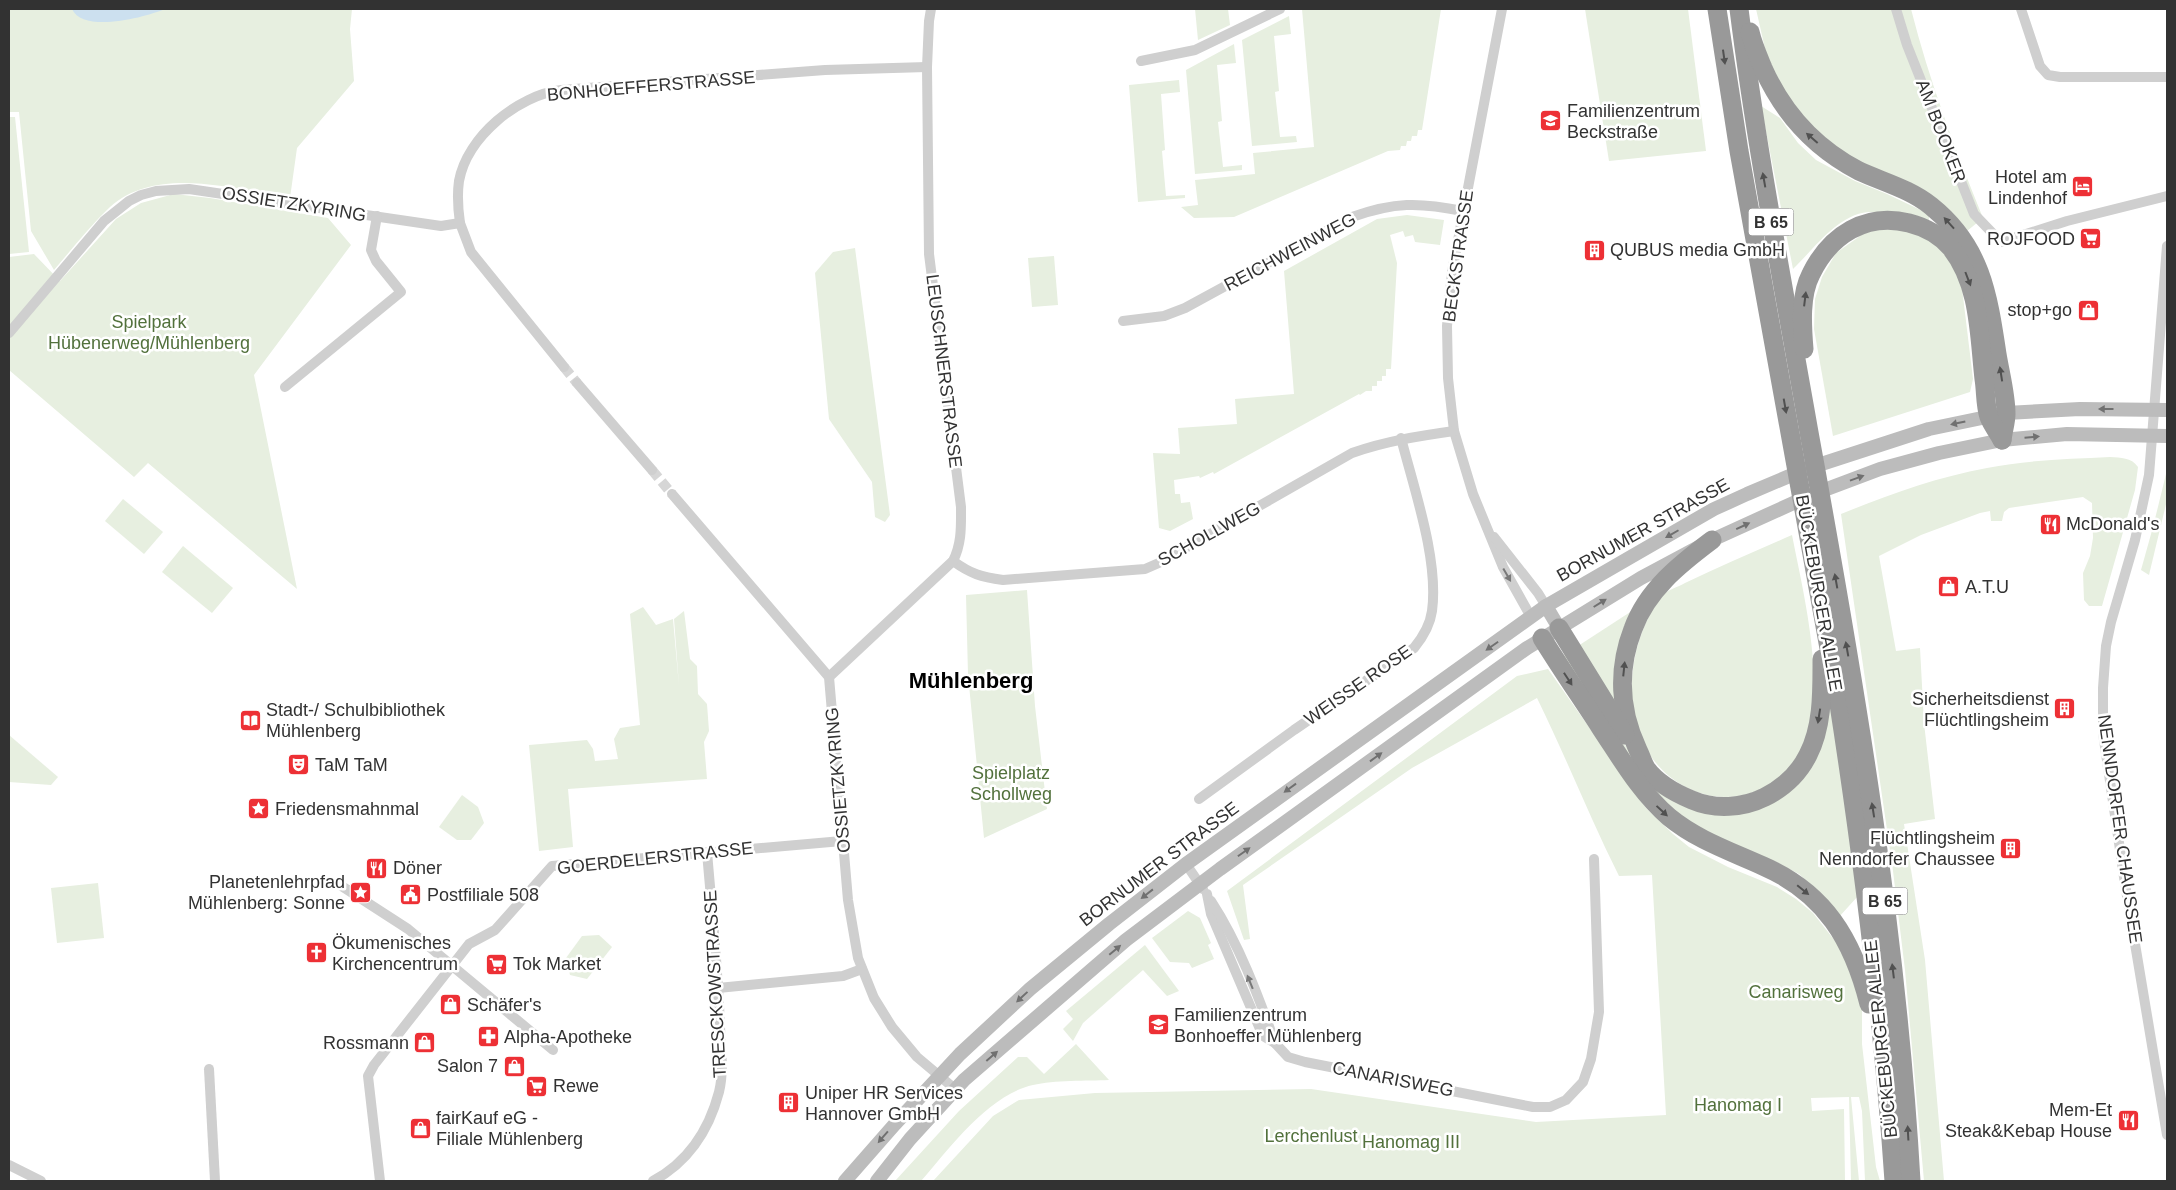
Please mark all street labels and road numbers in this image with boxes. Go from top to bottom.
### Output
street label: BONHOEFFERSTRASSE [546,67,756,105]
street label: AM BOOKER [1912,77,1970,185]
street label: OSSIETZKYRING [220,183,368,225]
street label: BECKSTRASSE [1439,189,1477,323]
road number: B 65 [1748,208,1794,236]
street label: REICHWEINWEG [1221,209,1359,295]
street label: LEUSCHNERSTRASSE [922,273,966,469]
street label: BORNUMER STRASSE [1553,474,1733,586]
street label: BÜCKEBURGER ALLEE [1792,493,1846,693]
street label: SCHOLLWEG [1154,498,1264,570]
street label: WEISSE ROSE [1301,641,1415,729]
street label: OSSIETZKYRING [822,706,854,854]
street label: NENNDORFER CHAUSSEE [2094,713,2146,945]
street label: BORNUMER STRASSE [1076,798,1242,930]
street label: GOERDELERSTRASSE [556,838,754,878]
road number: B 65 [1862,888,1908,914]
street label: TRESCKOWSTRASSE [700,890,730,1078]
street label: BÜCKEBURGER ALLEE [1861,939,1901,1139]
street label: CANARISWEG [1331,1057,1455,1101]

